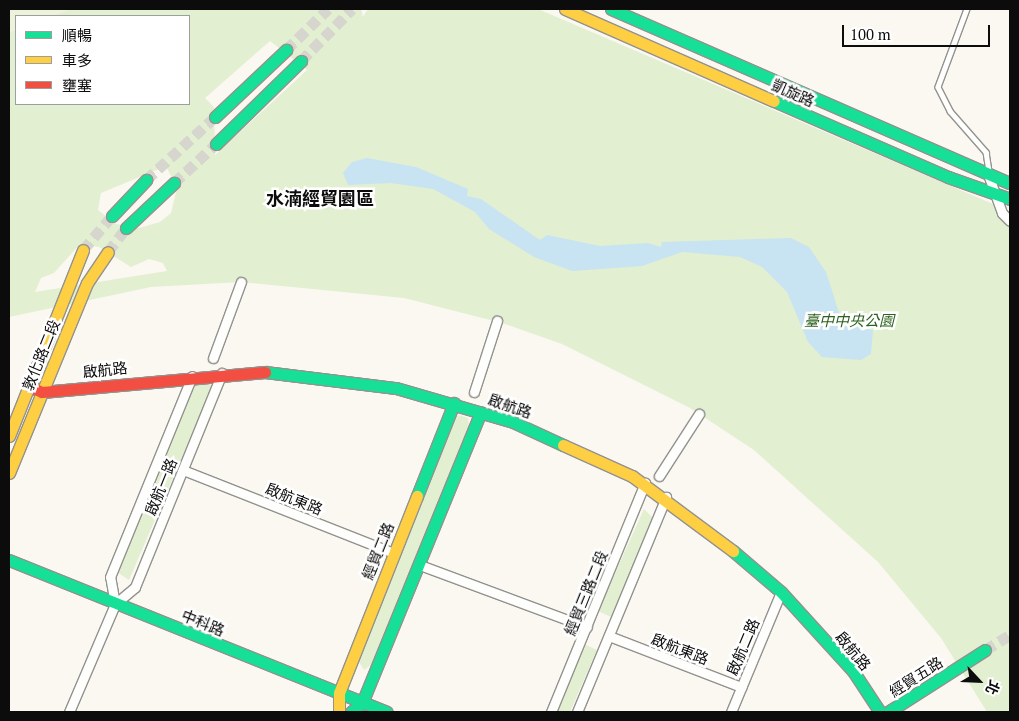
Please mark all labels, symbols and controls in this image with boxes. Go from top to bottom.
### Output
legend [15,15,190,105]
scale bar [844,15,992,47]
text: 100 m [850,24,891,44]
text: 順暢 [62,25,92,45]
text: 車多 [62,50,92,70]
text: 壅塞 [62,75,92,95]
street label: 凱旋路 [769,76,817,110]
district label: 水湳經貿園區 [266,187,374,209]
park label: 臺中中央公園 [804,312,894,330]
street label: 敦化路二段 [19,317,63,393]
street label: 啟航路 [82,359,128,381]
street label: 啟航路 [486,390,534,422]
street label: 啟航一路 [141,456,181,518]
street label: 啟航東路 [263,479,325,519]
street label: 經貿二路 [358,520,398,582]
street label: 經貿三路二段 [561,548,611,638]
street label: 中科路 [179,606,227,640]
street label: 啟航二路 [723,616,763,678]
street label: 啟航路 [832,628,874,674]
street label: 啟航東路 [649,630,711,668]
street label: 經貿五路 [886,653,946,701]
north arrow [954,656,1004,706]
text: 北 [981,677,1005,698]

